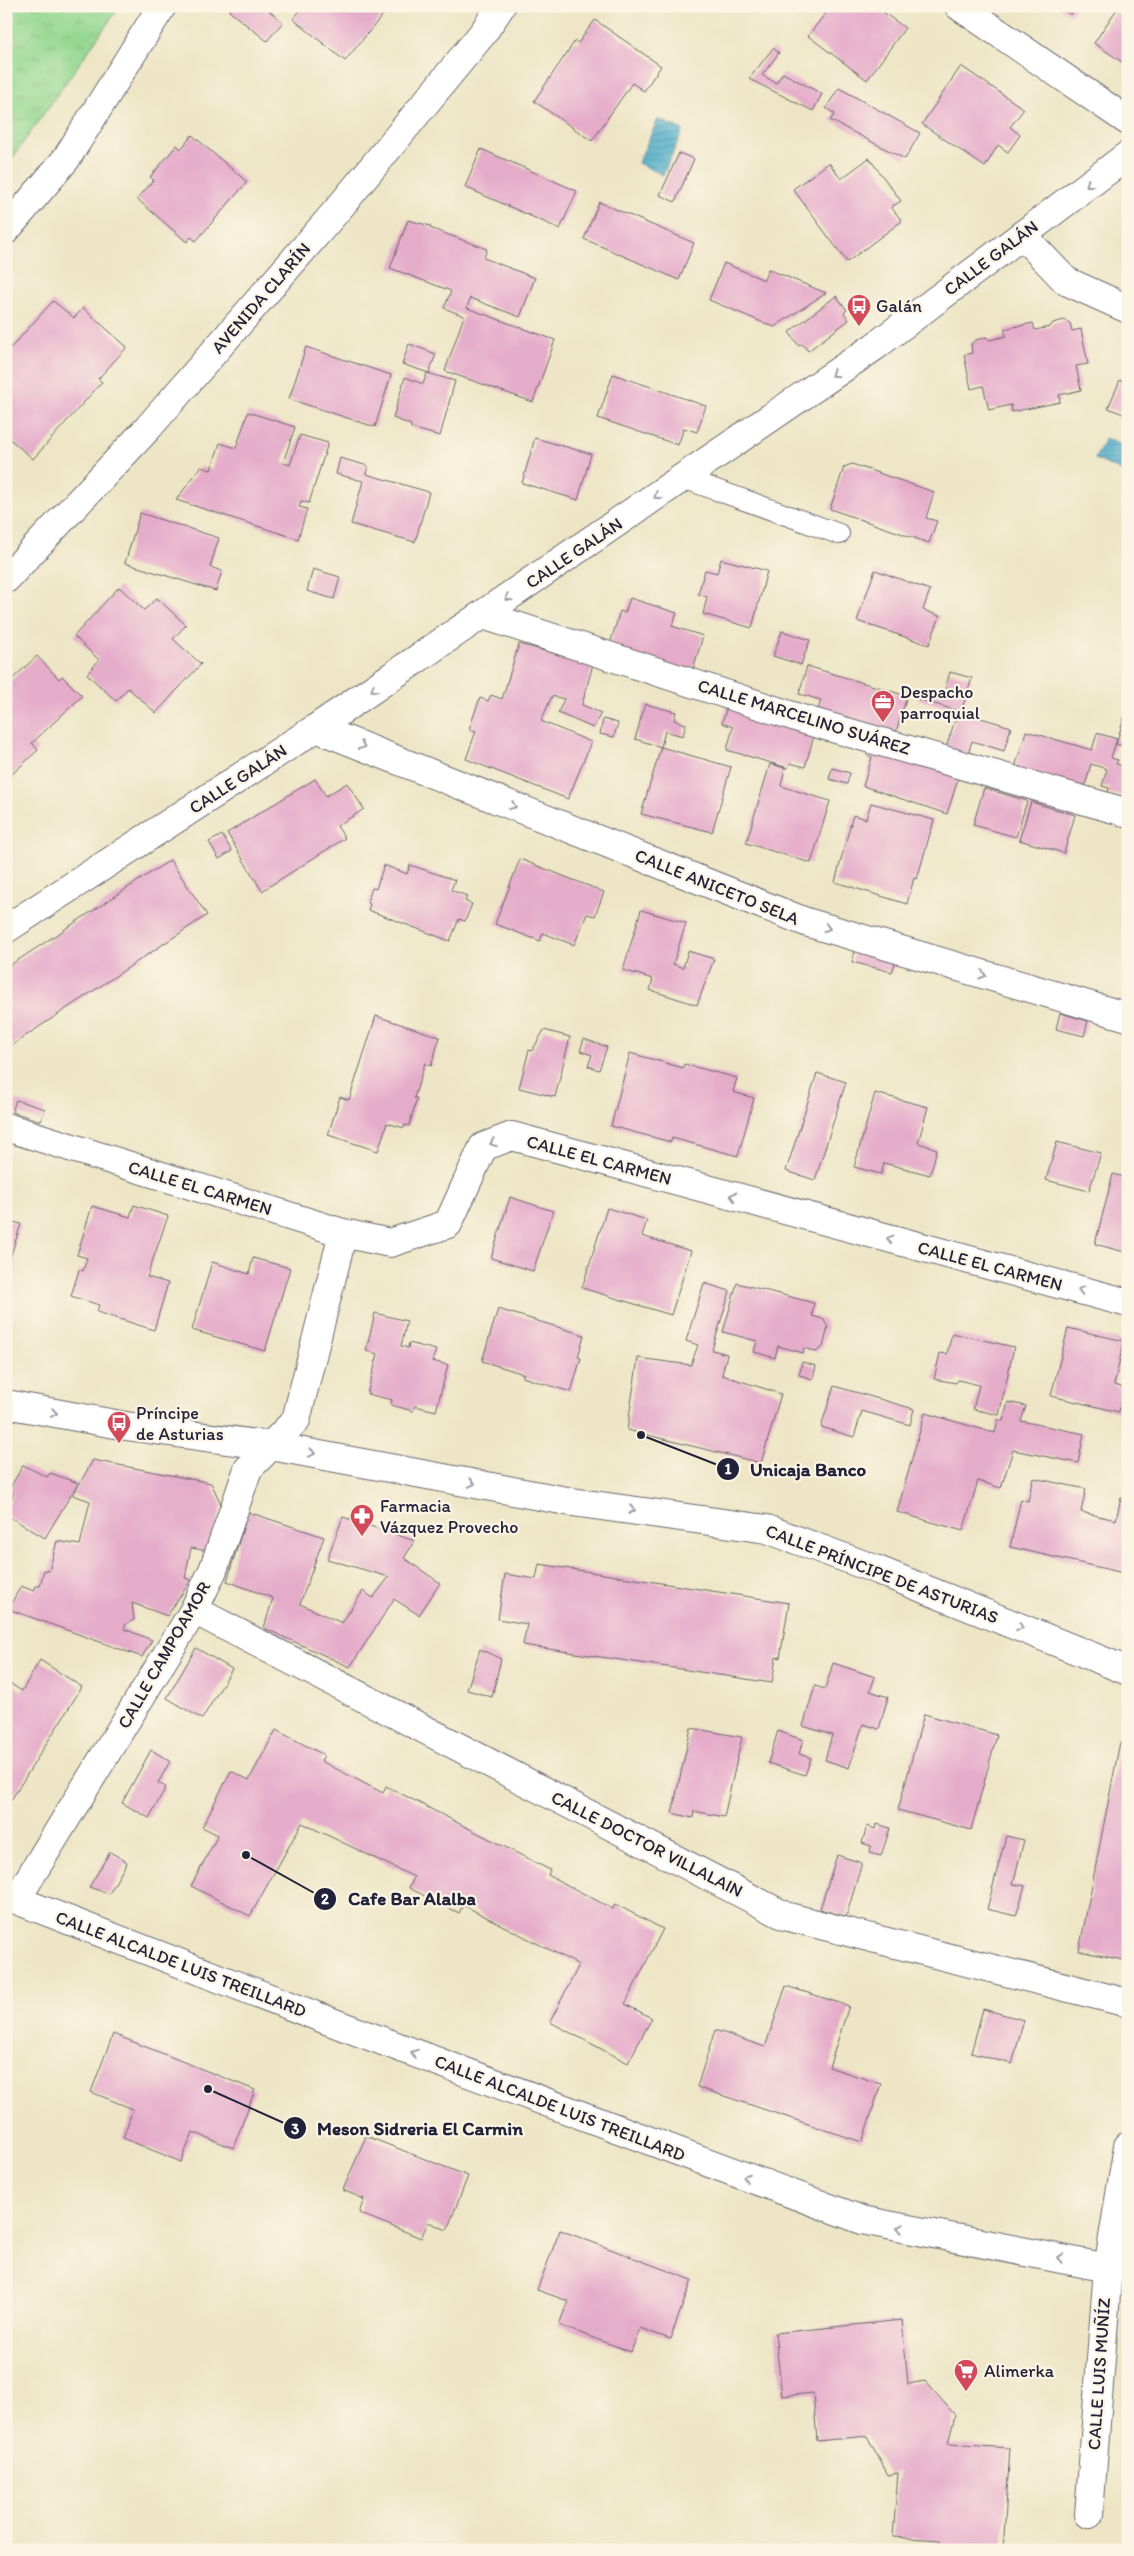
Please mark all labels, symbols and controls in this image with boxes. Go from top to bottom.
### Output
one-way arrow [1085,178,1095,187]
street label: CALLE GALÁN [940,215,1042,301]
street label: AVENIDA CLARÍN [207,238,315,358]
bus stop icon: Galán [846,293,872,327]
place label: Galán [876,295,922,317]
one-way arrow [830,368,840,377]
one-way arrow [653,490,663,499]
street label: CALLE GALÁN [521,513,627,593]
one-way arrow [504,592,514,601]
street label: CALLE MARCELINO SUÁREZ [695,674,913,760]
place label: Despacho parroquial [900,681,980,724]
one-way arrow [370,683,380,692]
office icon: Despacho parroquial [870,689,896,723]
street label: CALLE GALÁN [185,739,291,819]
one-way arrow [357,740,366,751]
one-way arrow [508,800,517,810]
street label: CALLE ANICETO SELA [632,844,803,930]
one-way arrow [823,923,831,933]
one-way arrow [979,969,987,979]
street label: CALLE EL CARMEN [524,1130,674,1190]
one-way arrow [489,1137,497,1147]
street label: CALLE EL CARMEN [126,1156,274,1220]
one-way arrow [729,1191,738,1202]
one-way arrow [887,1234,895,1244]
street label: CALLE EL CARMEN [915,1236,1065,1296]
one-way arrow [1077,1286,1085,1296]
place label: Príncipe de Asturias [136,1402,224,1445]
one-way arrow [50,1407,59,1417]
bus stop icon: Príncipe de Asturias [106,1410,132,1444]
one-way arrow [308,1448,317,1458]
callout: Unicaja Banco [715,1452,876,1486]
text: Unicaja Banco [750,1458,866,1481]
text: 1 [725,1460,732,1478]
one-way arrow [468,1478,476,1488]
place label: Farmacia Vázquez Provecho [380,1495,518,1538]
pharmacy icon: Farmacia Vázquez Provecho [349,1503,375,1537]
one-way arrow [629,1504,637,1515]
street label: CALLE PRÍNCIPE DE ASTURIAS [763,1519,1001,1629]
street label: CALLE CAMPOAMOR [113,1577,215,1733]
one-way arrow [1015,1621,1024,1631]
street label: CALLE DOCTOR VILLALAIN [547,1786,747,1902]
callout: Cafe Bar Alalba [313,1882,486,1916]
text: Cafe Bar Alalba [348,1887,477,1910]
text: 2 [321,1890,329,1908]
street label: CALLE ALCALDE LUIS TREILLARD [52,1906,310,2022]
one-way arrow [410,2049,418,2059]
street label: CALLE ALCALDE LUIS TREILLARD [431,2050,689,2166]
callout: Meson Sidreria El Carmin [282,2111,533,2145]
text: Meson Sidreria El Carmin [317,2117,523,2140]
text: 3 [291,2120,299,2138]
one-way arrow [742,2173,751,2183]
one-way arrow [896,2223,904,2233]
one-way arrow [1055,2254,1064,2264]
street label: CALLE LUIS MUÑÍZ [1083,2297,1115,2451]
supermarket icon: Alimerka [953,2358,979,2392]
place label: Alimerka [984,2360,1055,2382]

